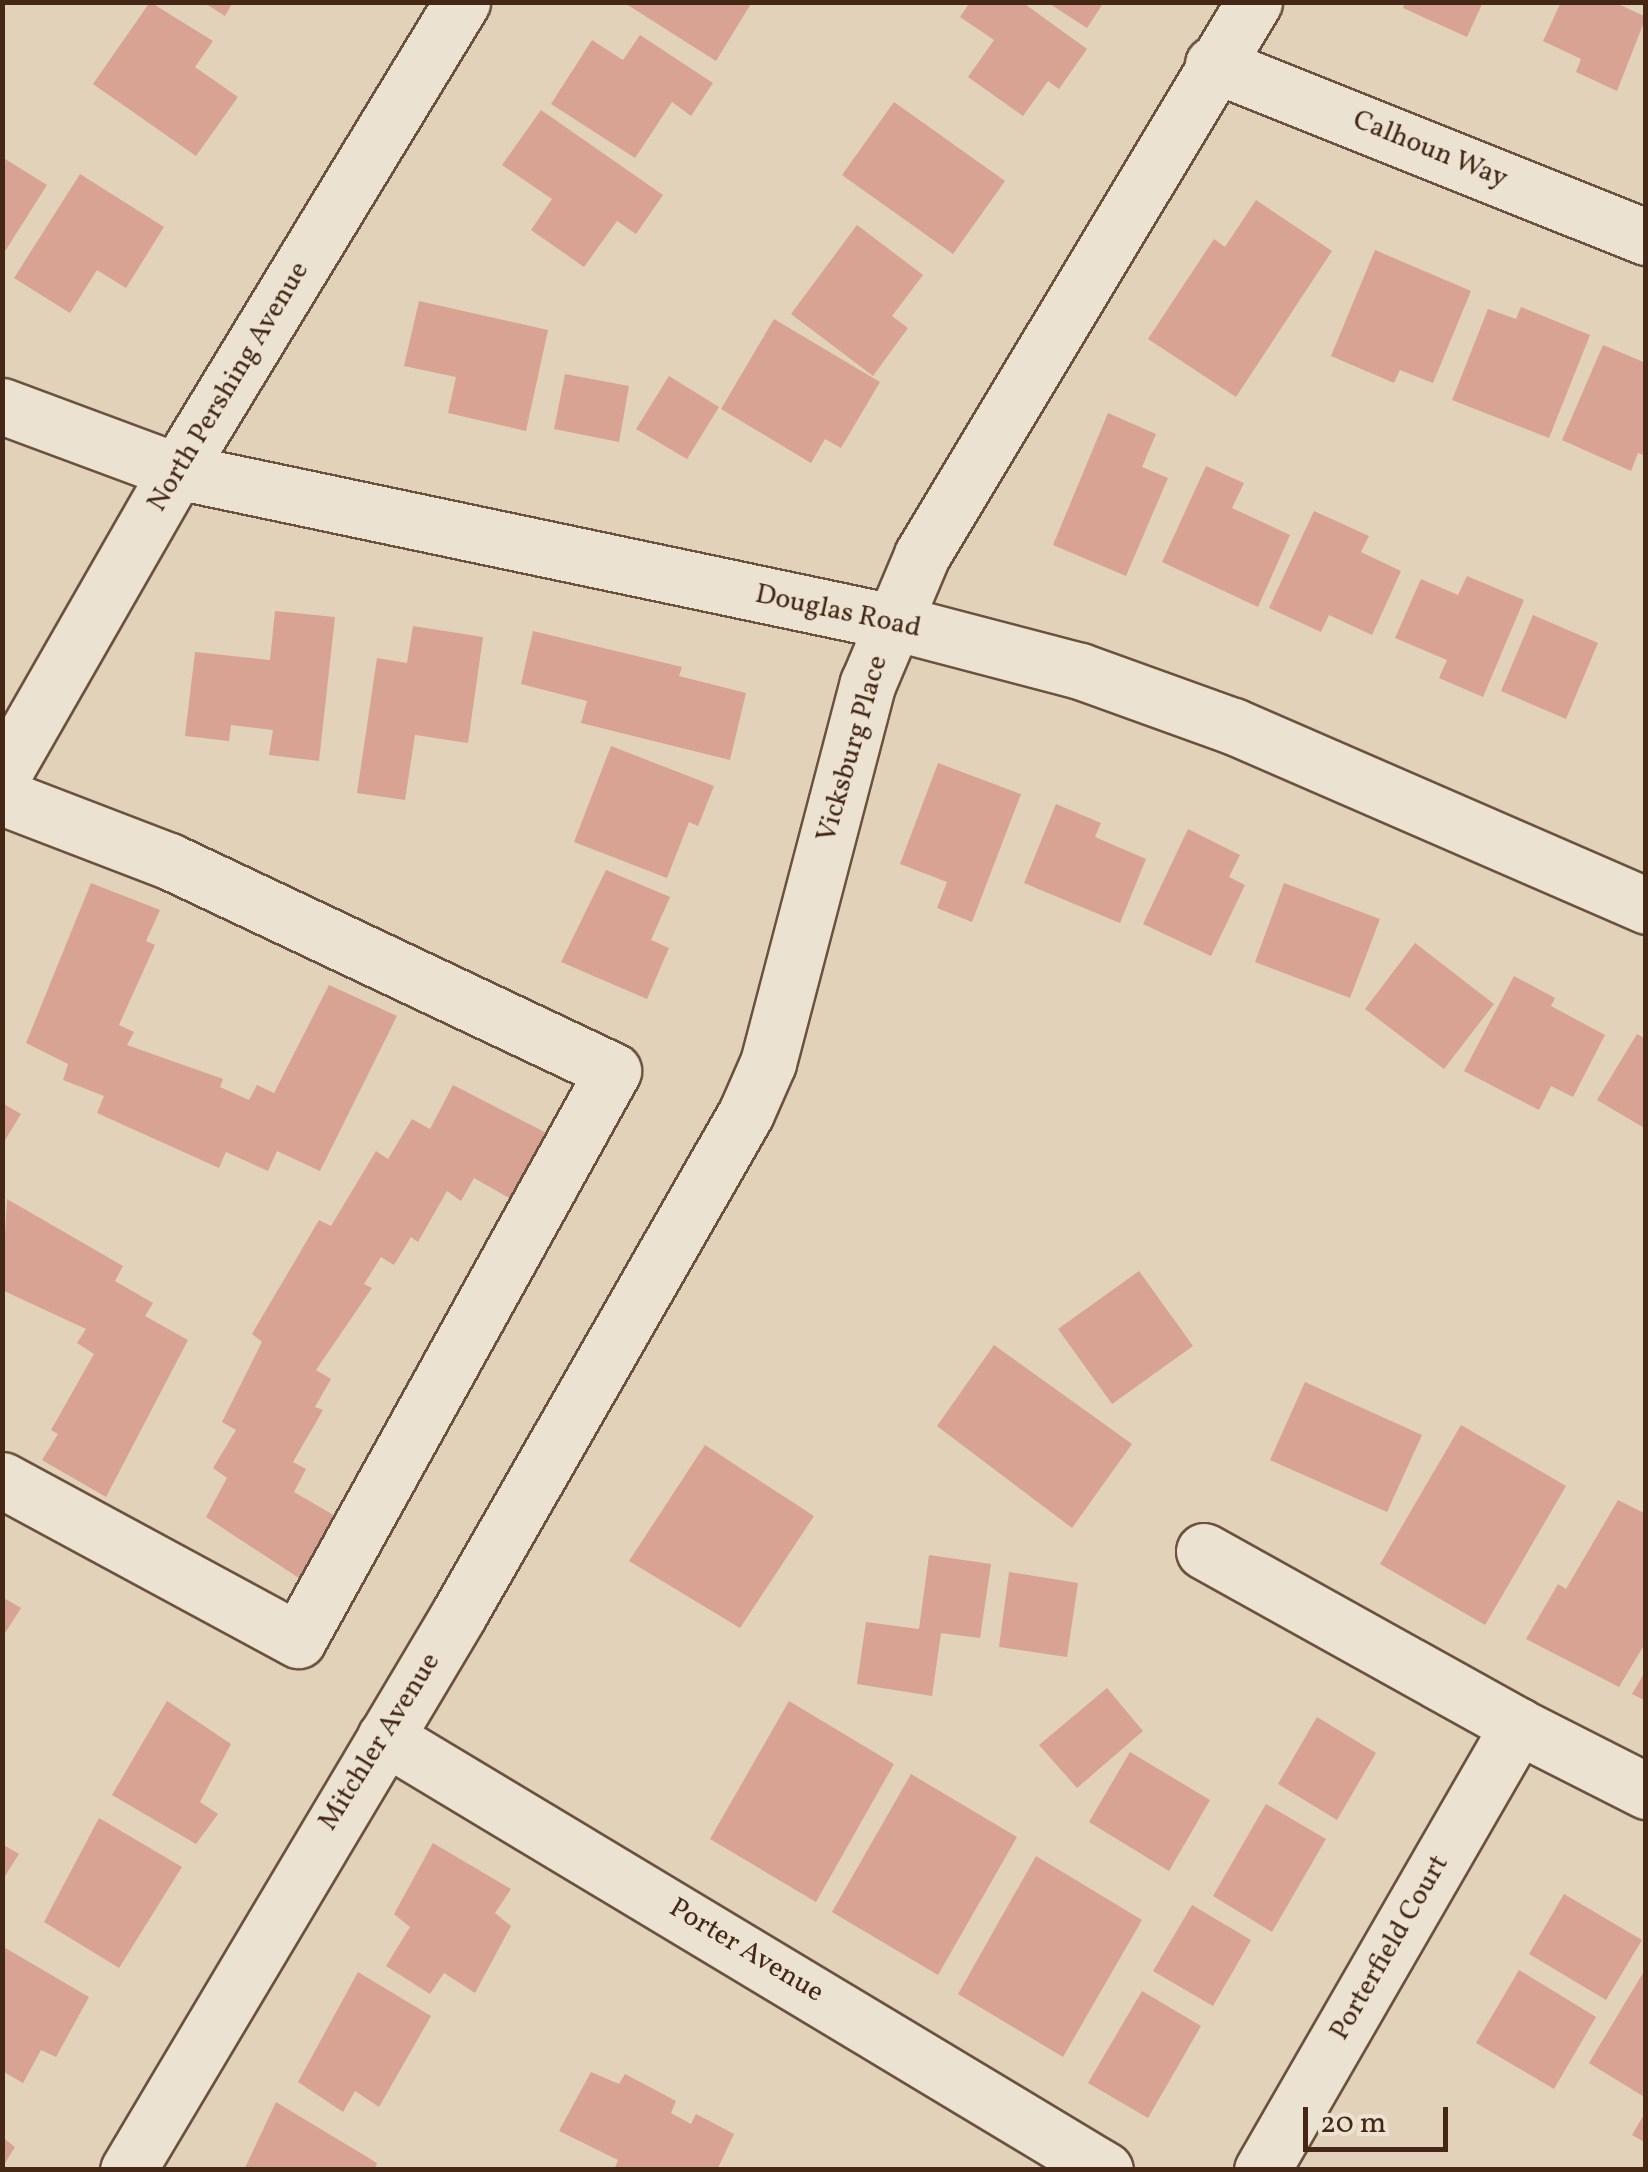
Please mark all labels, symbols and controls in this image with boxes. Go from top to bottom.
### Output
street label: Calhoun Way [1347,104,1513,196]
street label: North Pershing Avenue [141,256,317,518]
street label: Douglas Road [752,578,924,646]
street label: Vicksburg Place [810,652,896,846]
street label: Mitchler Avenue [312,1647,448,1837]
street label: Porterfield Court [1323,1850,1457,2046]
street label: Porter Avenue [663,1892,829,2010]
scale bar [1308,2087,1453,2149]
text: 20 m [1320,2103,1386,2145]

